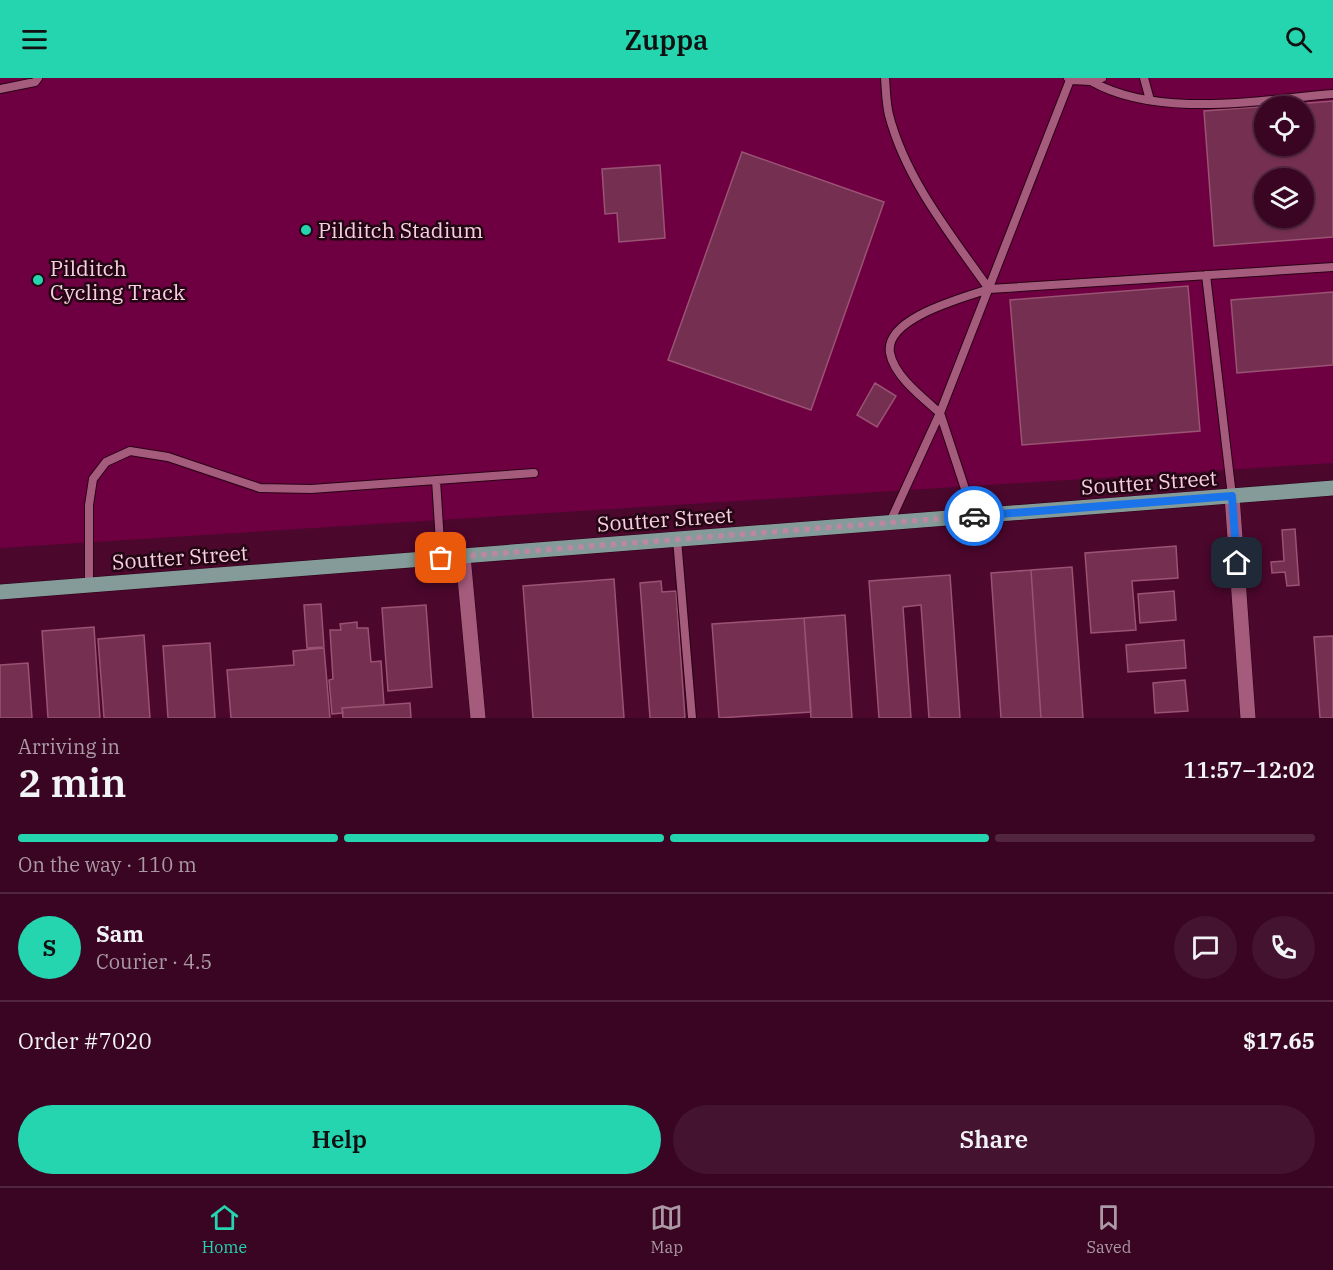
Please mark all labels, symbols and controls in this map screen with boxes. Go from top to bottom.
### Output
text: Zuppa [625,22,708,57]
icon: menu [18,23,51,56]
icon: search [1282,23,1315,56]
map controls [1254,96,1314,228]
button: locate [1254,96,1314,156]
button: layers [1254,168,1314,228]
place label: Pilditch Stadium [318,216,483,244]
marker: Pilditch Stadium [299,223,313,237]
place label: Pilditch Cycling Track [50,254,186,306]
marker: Pilditch Cycling Track [31,273,45,287]
street label: Soutter Street [1080,463,1218,501]
courier [944,486,1004,546]
street label: Soutter Street [596,500,734,538]
icon: car [958,500,991,533]
pin [415,532,466,583]
pin [1211,537,1262,588]
street label: Soutter Street [111,538,249,576]
icon: bag [424,541,457,574]
icon: home [1220,546,1253,579]
text: Arriving in [18,733,120,760]
text: 11:57–12:02 [1183,755,1315,784]
text: 2 min [18,757,126,808]
text: On the way · 110 m [18,851,197,878]
button: chat [1174,916,1237,979]
button: phone [1252,916,1315,979]
text: Sam [96,919,144,948]
text: S [43,933,56,962]
text: Courier · 4.5 [96,948,212,975]
text: Order #7020 [18,1026,152,1055]
text: $17.65 [1243,1026,1315,1055]
button: Help [18,1105,661,1174]
button: Share [673,1105,1315,1174]
tab: Home [202,1201,247,1257]
tab: Map [650,1201,683,1257]
tab: Saved [1087,1201,1131,1257]

